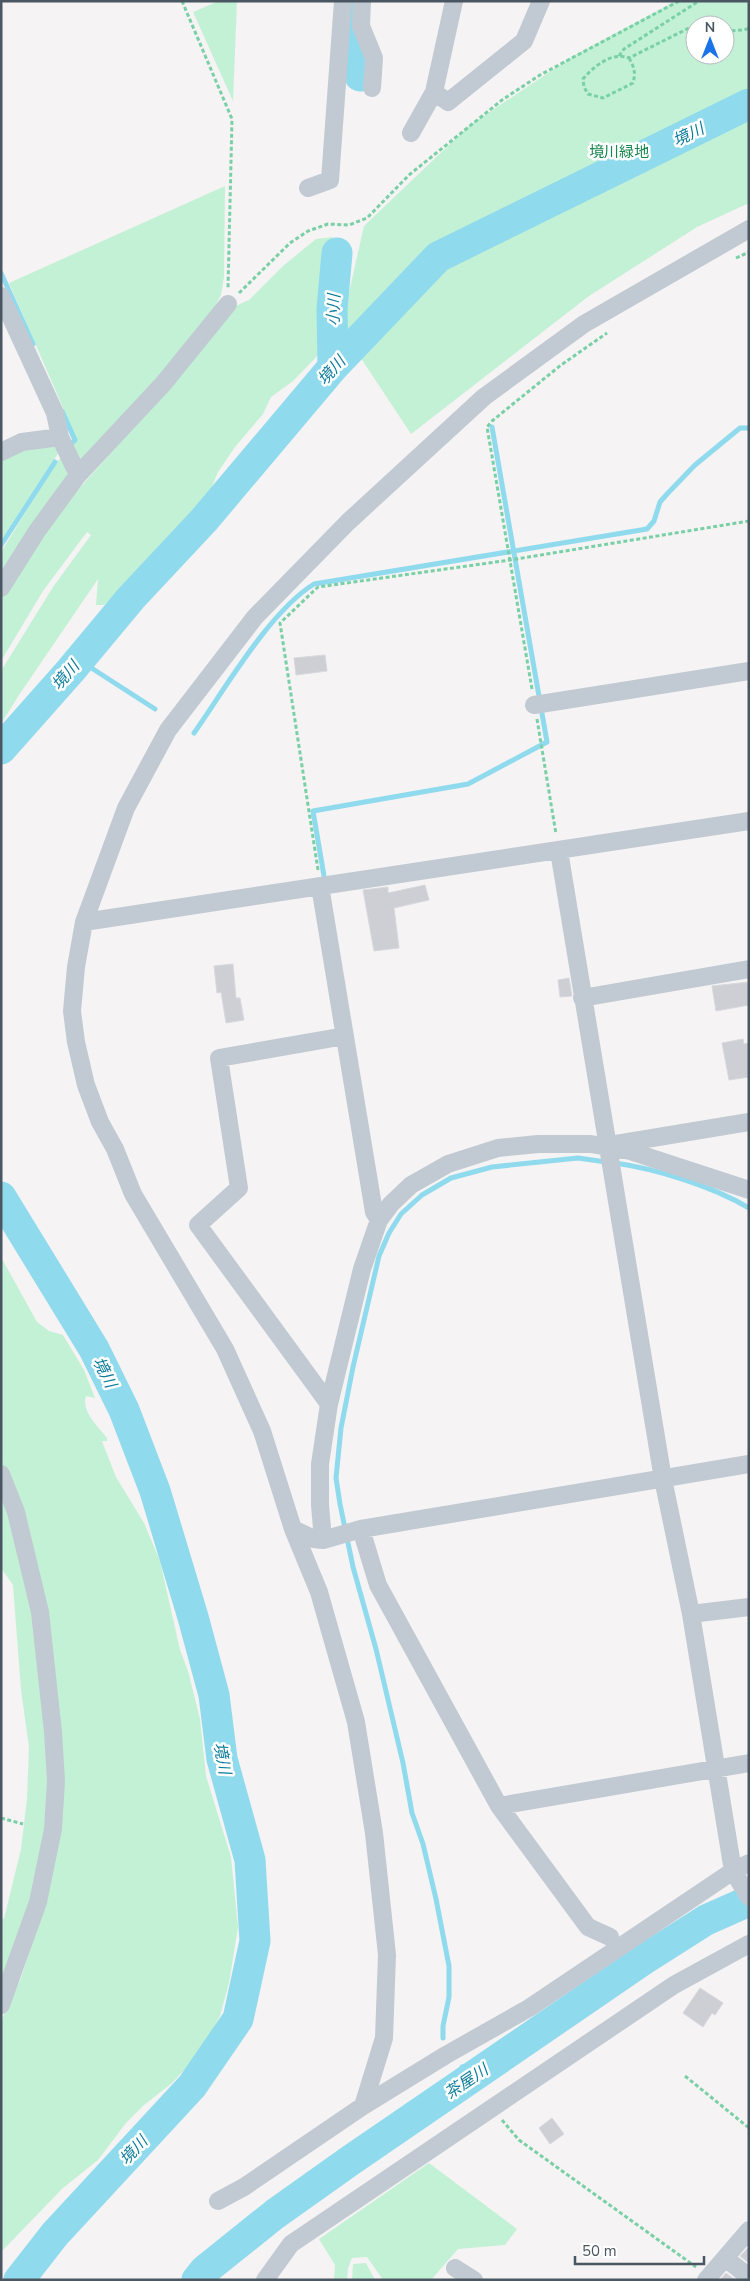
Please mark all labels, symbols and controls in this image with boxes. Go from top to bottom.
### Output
north arrow [685,15,735,65]
text: N [705,18,715,37]
water label: 境川 [669,117,709,152]
park label: 境川緑地 [589,142,649,162]
water label: 小川 [322,292,346,326]
water label: 境川 [313,350,352,390]
water label: 境川 [47,655,86,695]
water label: 境川 [87,1353,122,1393]
water label: 境川 [208,1740,236,1778]
water label: 茶屋川 [441,2058,494,2104]
water label: 境川 [115,2130,154,2170]
scale bar [575,2234,704,2266]
text: 50 m [582,2241,617,2261]

